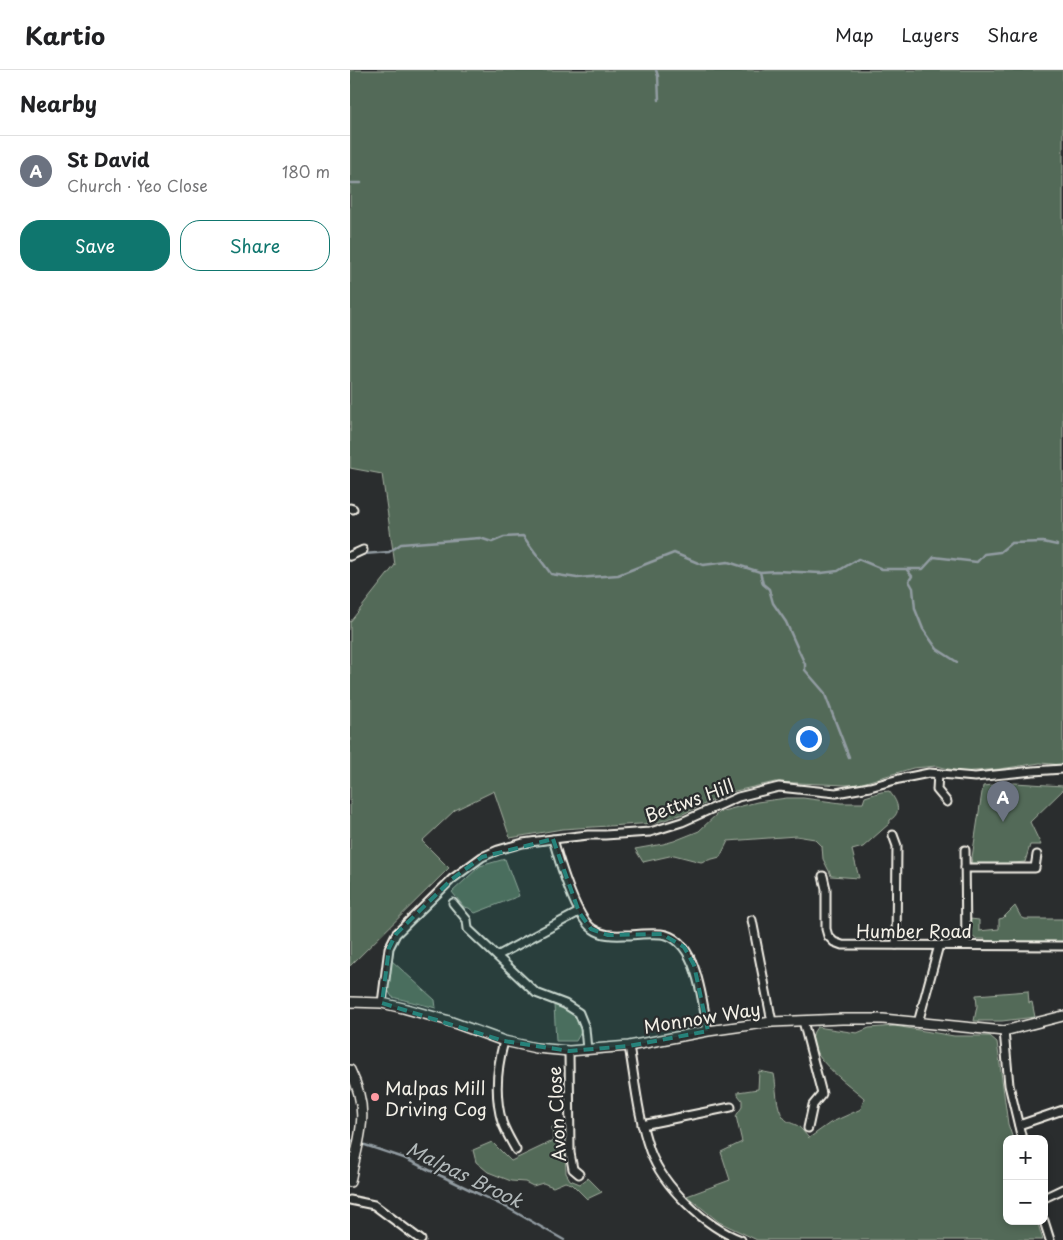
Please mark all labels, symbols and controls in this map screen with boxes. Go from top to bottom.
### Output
text: Kartio [25,17,105,53]
text: Map [835,21,874,48]
text: Layers [902,21,959,48]
text: Share [987,21,1038,48]
text: Nearby [20,87,97,119]
text: St David [67,145,150,173]
text: A [30,159,42,183]
text: 180 m [282,159,330,183]
text: Church · Yeo Close [67,173,208,197]
button: Save [20,220,170,271]
button: Share [180,220,330,271]
your location [796,726,822,752]
street label: Bettws Hill [641,771,737,829]
pin: A [987,781,1019,822]
street label: Humber Road [856,917,972,944]
street label: Monnow Way [642,994,762,1040]
street label: Avon Close [540,1066,572,1162]
place label: Malpas Mill Driving Cog [385,1074,487,1122]
marker: Malpas Mill Driving Cog [369,1091,381,1103]
water label: Malpas Brook [402,1134,529,1215]
map controls [1003,1135,1048,1225]
button: + [1003,1135,1048,1180]
button: − [1003,1180,1048,1225]

